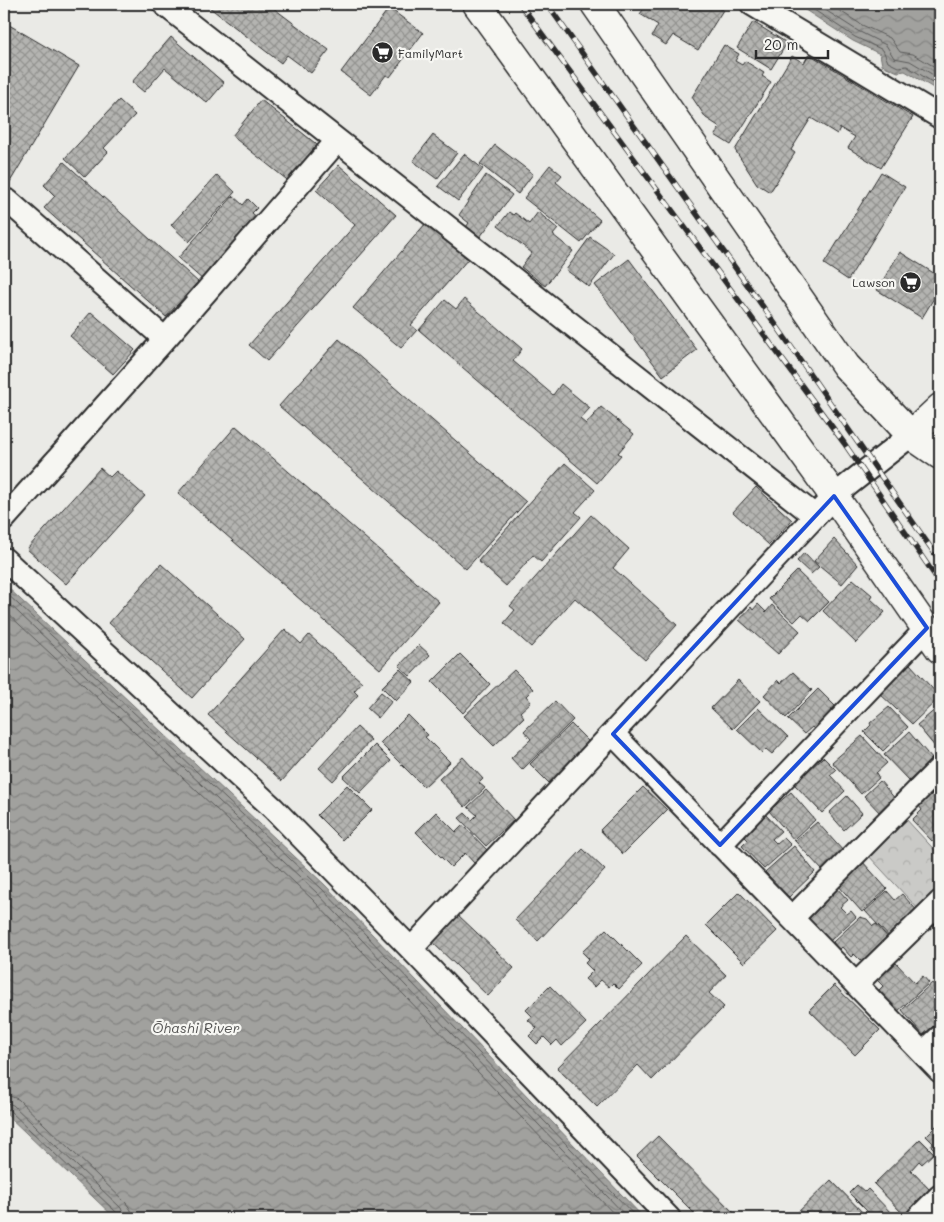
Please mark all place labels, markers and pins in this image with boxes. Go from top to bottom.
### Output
supermarket icon: FamilyMart [370,41,394,65]
place label: FamilyMart [398,45,463,61]
supermarket icon: Lawson [899,270,923,294]
place label: Lawson [852,274,895,290]

